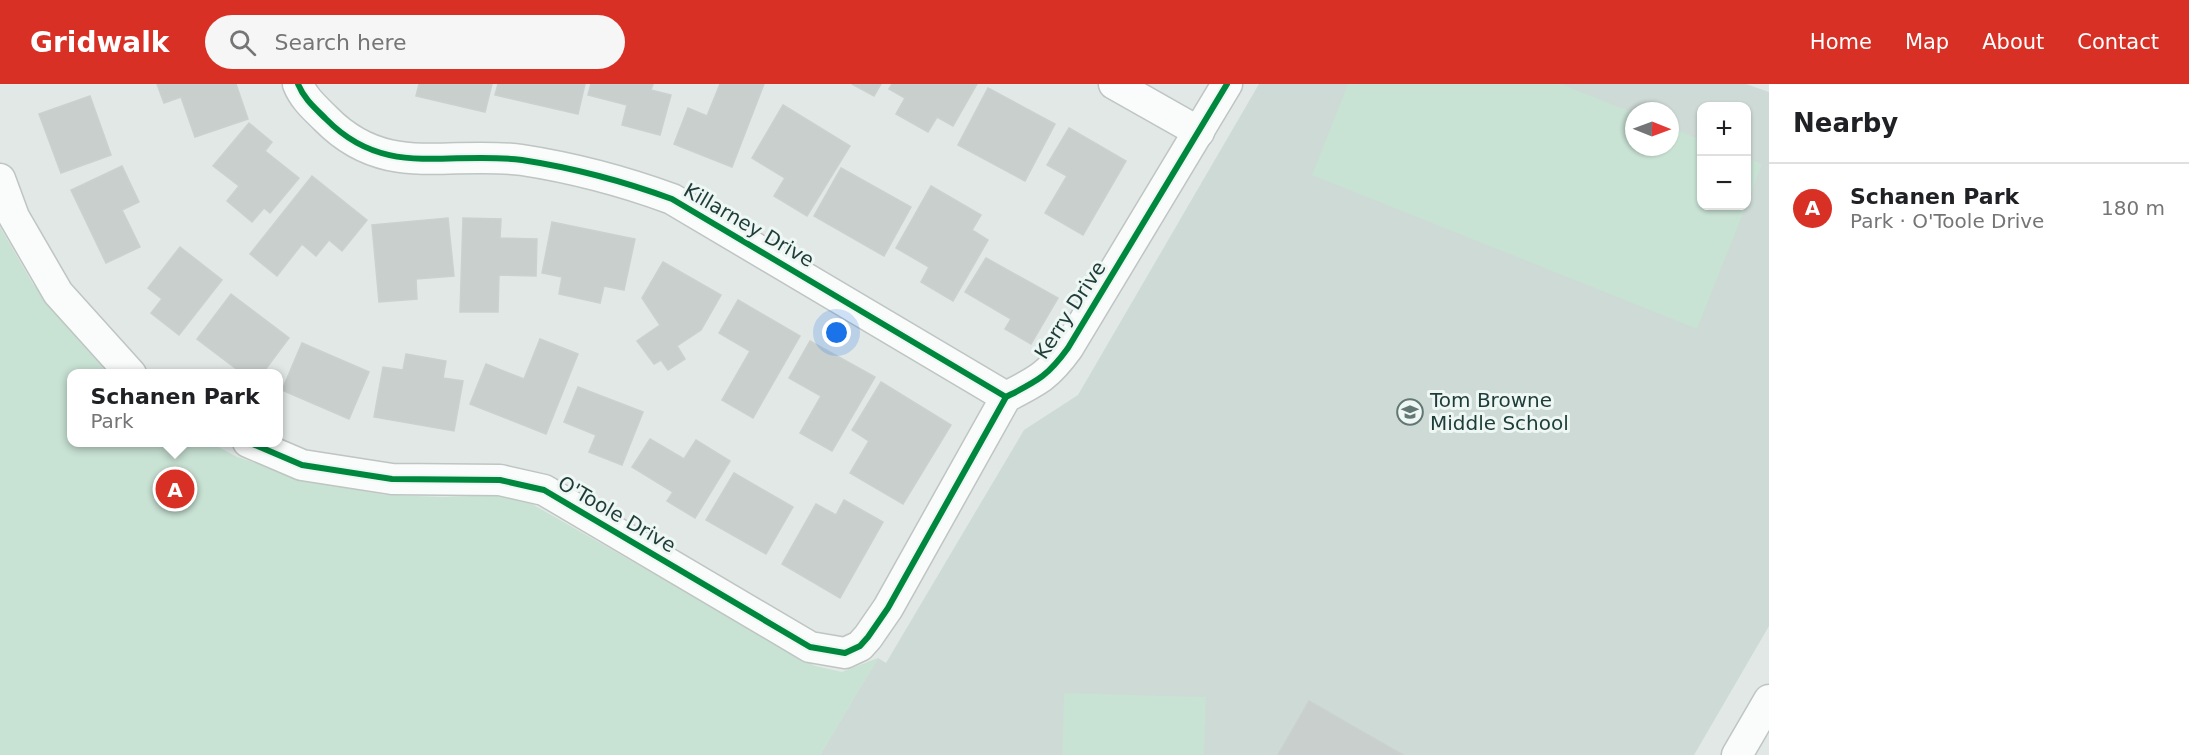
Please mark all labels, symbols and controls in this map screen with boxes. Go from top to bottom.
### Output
search box [205,15,625,69]
text: Gridwalk [30,26,169,59]
icon: search [226,26,259,59]
text: Search here [274,30,407,55]
text: Home [1810,30,1872,54]
text: Map [1905,30,1949,54]
text: About [1982,30,2044,54]
text: Contact [2077,30,2159,54]
north arrow [1625,102,1679,156]
map controls [1697,102,1751,210]
button: + [1697,102,1751,156]
text: Nearby [1793,108,1898,138]
button: − [1697,156,1751,210]
street label: Killarney Drive [680,178,818,272]
text: Schanen Park [1850,184,2019,209]
text: A [1805,196,1820,220]
text: 180 m [2101,196,2165,220]
text: Park · O'Toole Drive [1850,209,2044,233]
street label: Kerry Drive [1029,256,1111,364]
your location [822,318,851,347]
popup [67,369,283,447]
text: Schanen Park [90,384,260,409]
place label: Tom Browne Middle School [1429,388,1569,435]
school or university icon: Tom Browne Middle School [1395,397,1425,427]
text: Park [90,409,134,433]
pin: A [156,466,195,512]
street label: O'Toole Drive [554,471,680,557]

